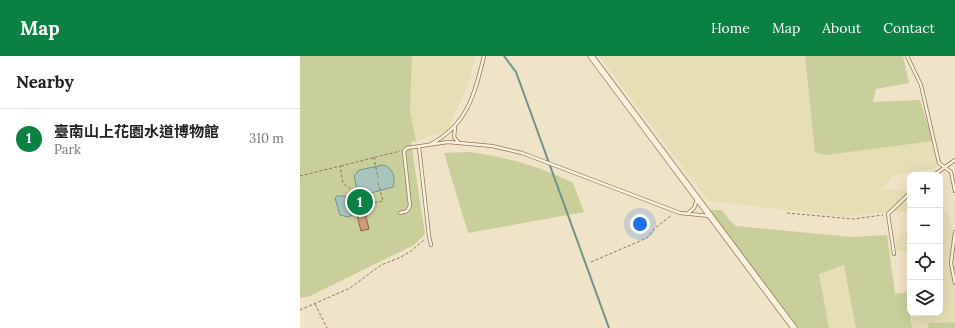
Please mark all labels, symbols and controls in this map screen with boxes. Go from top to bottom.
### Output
text: Map [20,16,60,40]
text: Home [711,19,750,37]
text: Map [772,19,800,37]
text: About [822,19,861,37]
text: Contact [883,19,935,37]
text: Nearby [16,71,74,93]
text: 臺南山上花園水道博物館 [54,122,219,141]
text: 1 [26,130,32,147]
text: 310 m [249,130,284,147]
text: Park [54,141,81,158]
map controls [907,172,943,316]
button: + [907,172,943,208]
pin: 1 [347,187,373,217]
button: − [907,208,943,244]
your location [630,214,650,234]
button: locate [907,244,943,280]
button: layers [907,280,943,316]

